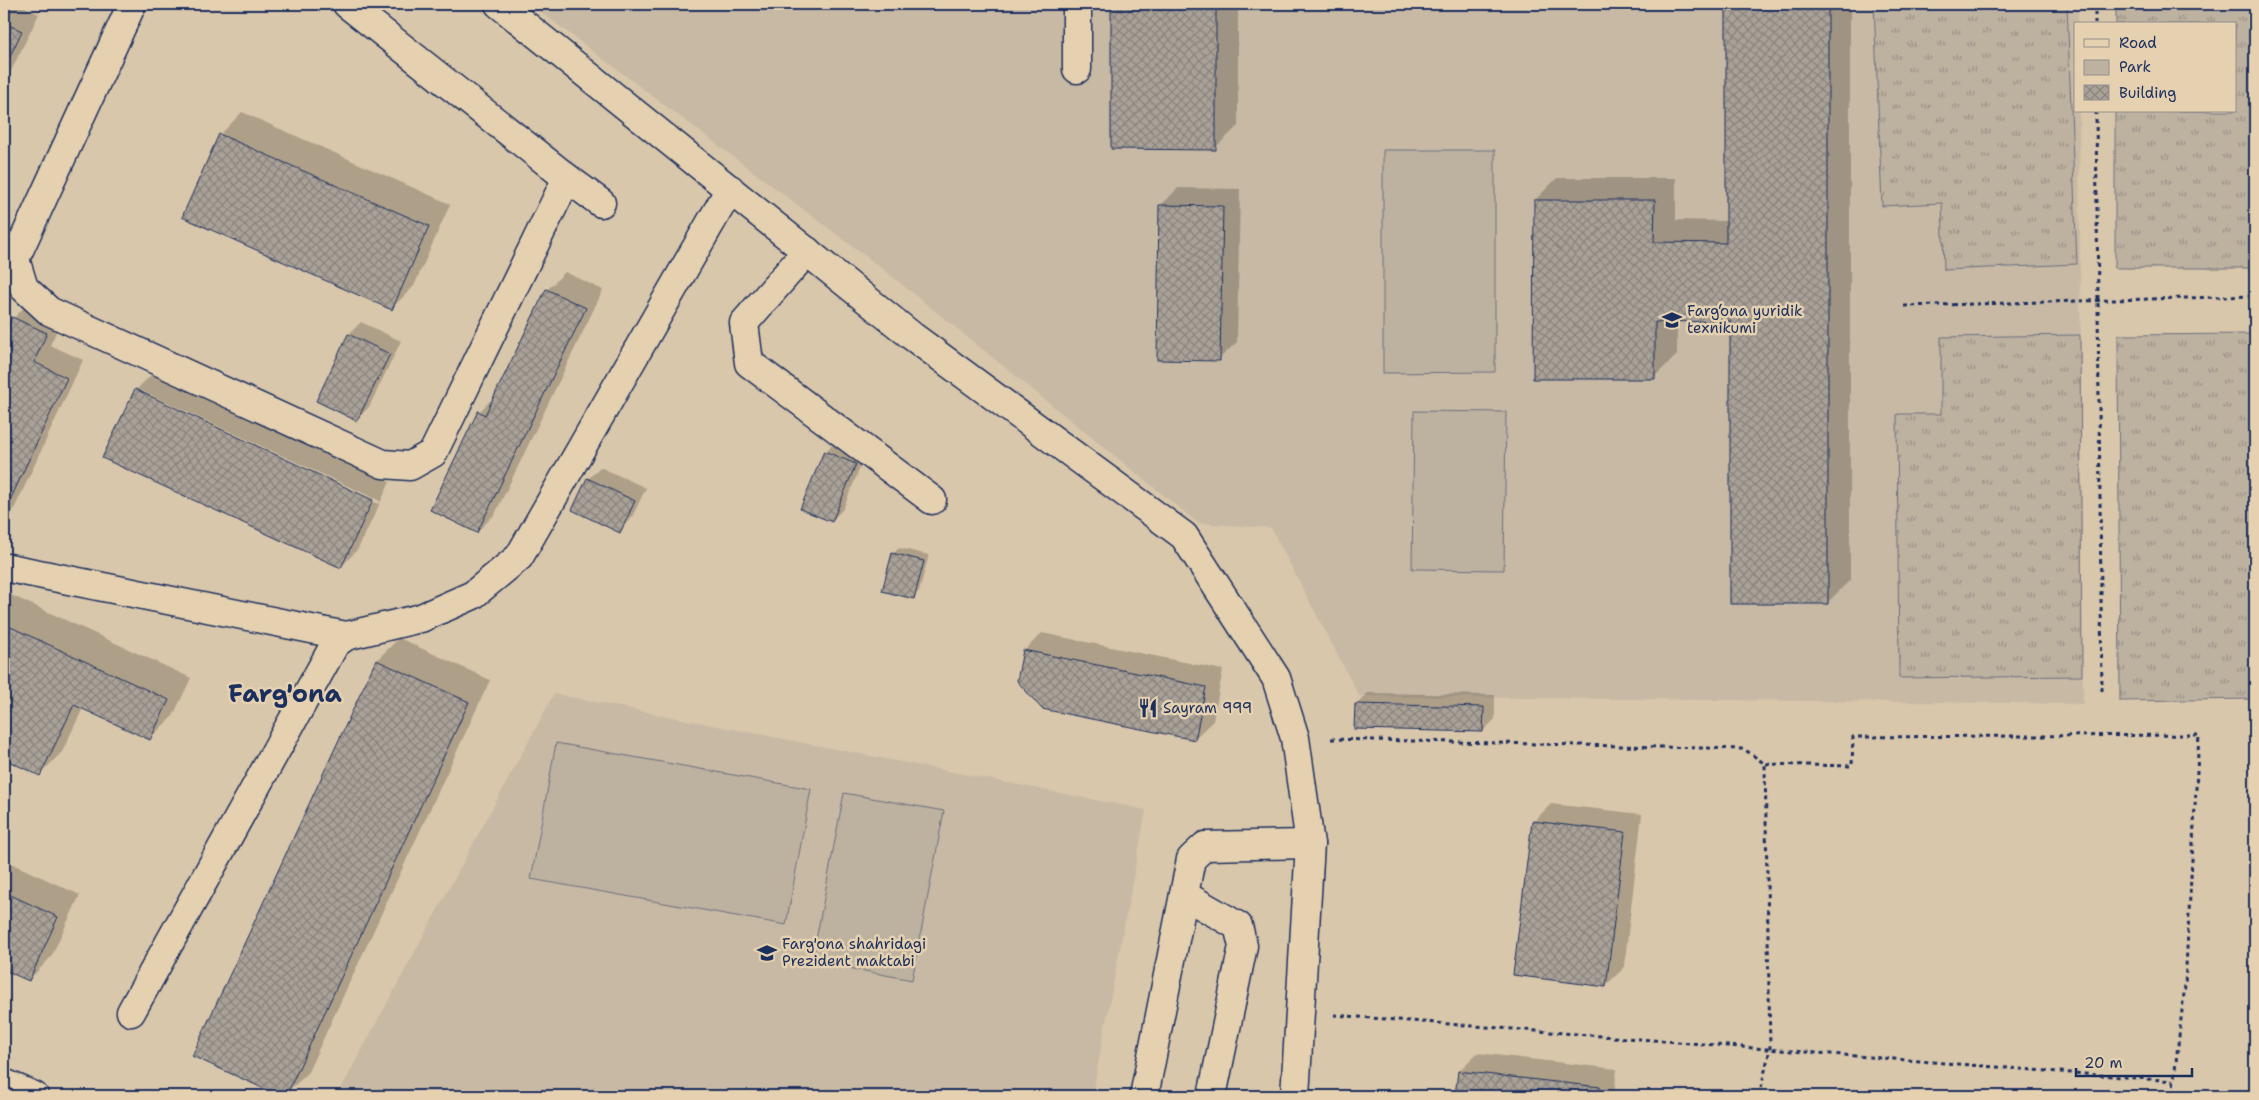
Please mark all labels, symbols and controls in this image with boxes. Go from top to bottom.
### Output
legend [2074,22,2236,112]
text: Road [2119,33,2157,53]
text: Park [2119,57,2151,77]
text: Building [2119,83,2176,103]
place label: Farg‘ona yuridik texnikumi [1687,301,1803,338]
school or university icon: Farg‘ona yuridik texnikumi [1661,309,1683,331]
district label: Farg'ona [228,676,342,710]
restaurant icon: Sayram 999 [1137,697,1159,719]
place label: Sayram 999 [1163,698,1252,718]
place label: Farg'ona shahridagi Prezident maktabi [782,934,926,971]
school or university icon: Farg'ona shahridagi Prezident maktabi [756,942,778,964]
scale bar [2076,1045,2193,1077]
text: 20 m [2084,1053,2123,1073]

